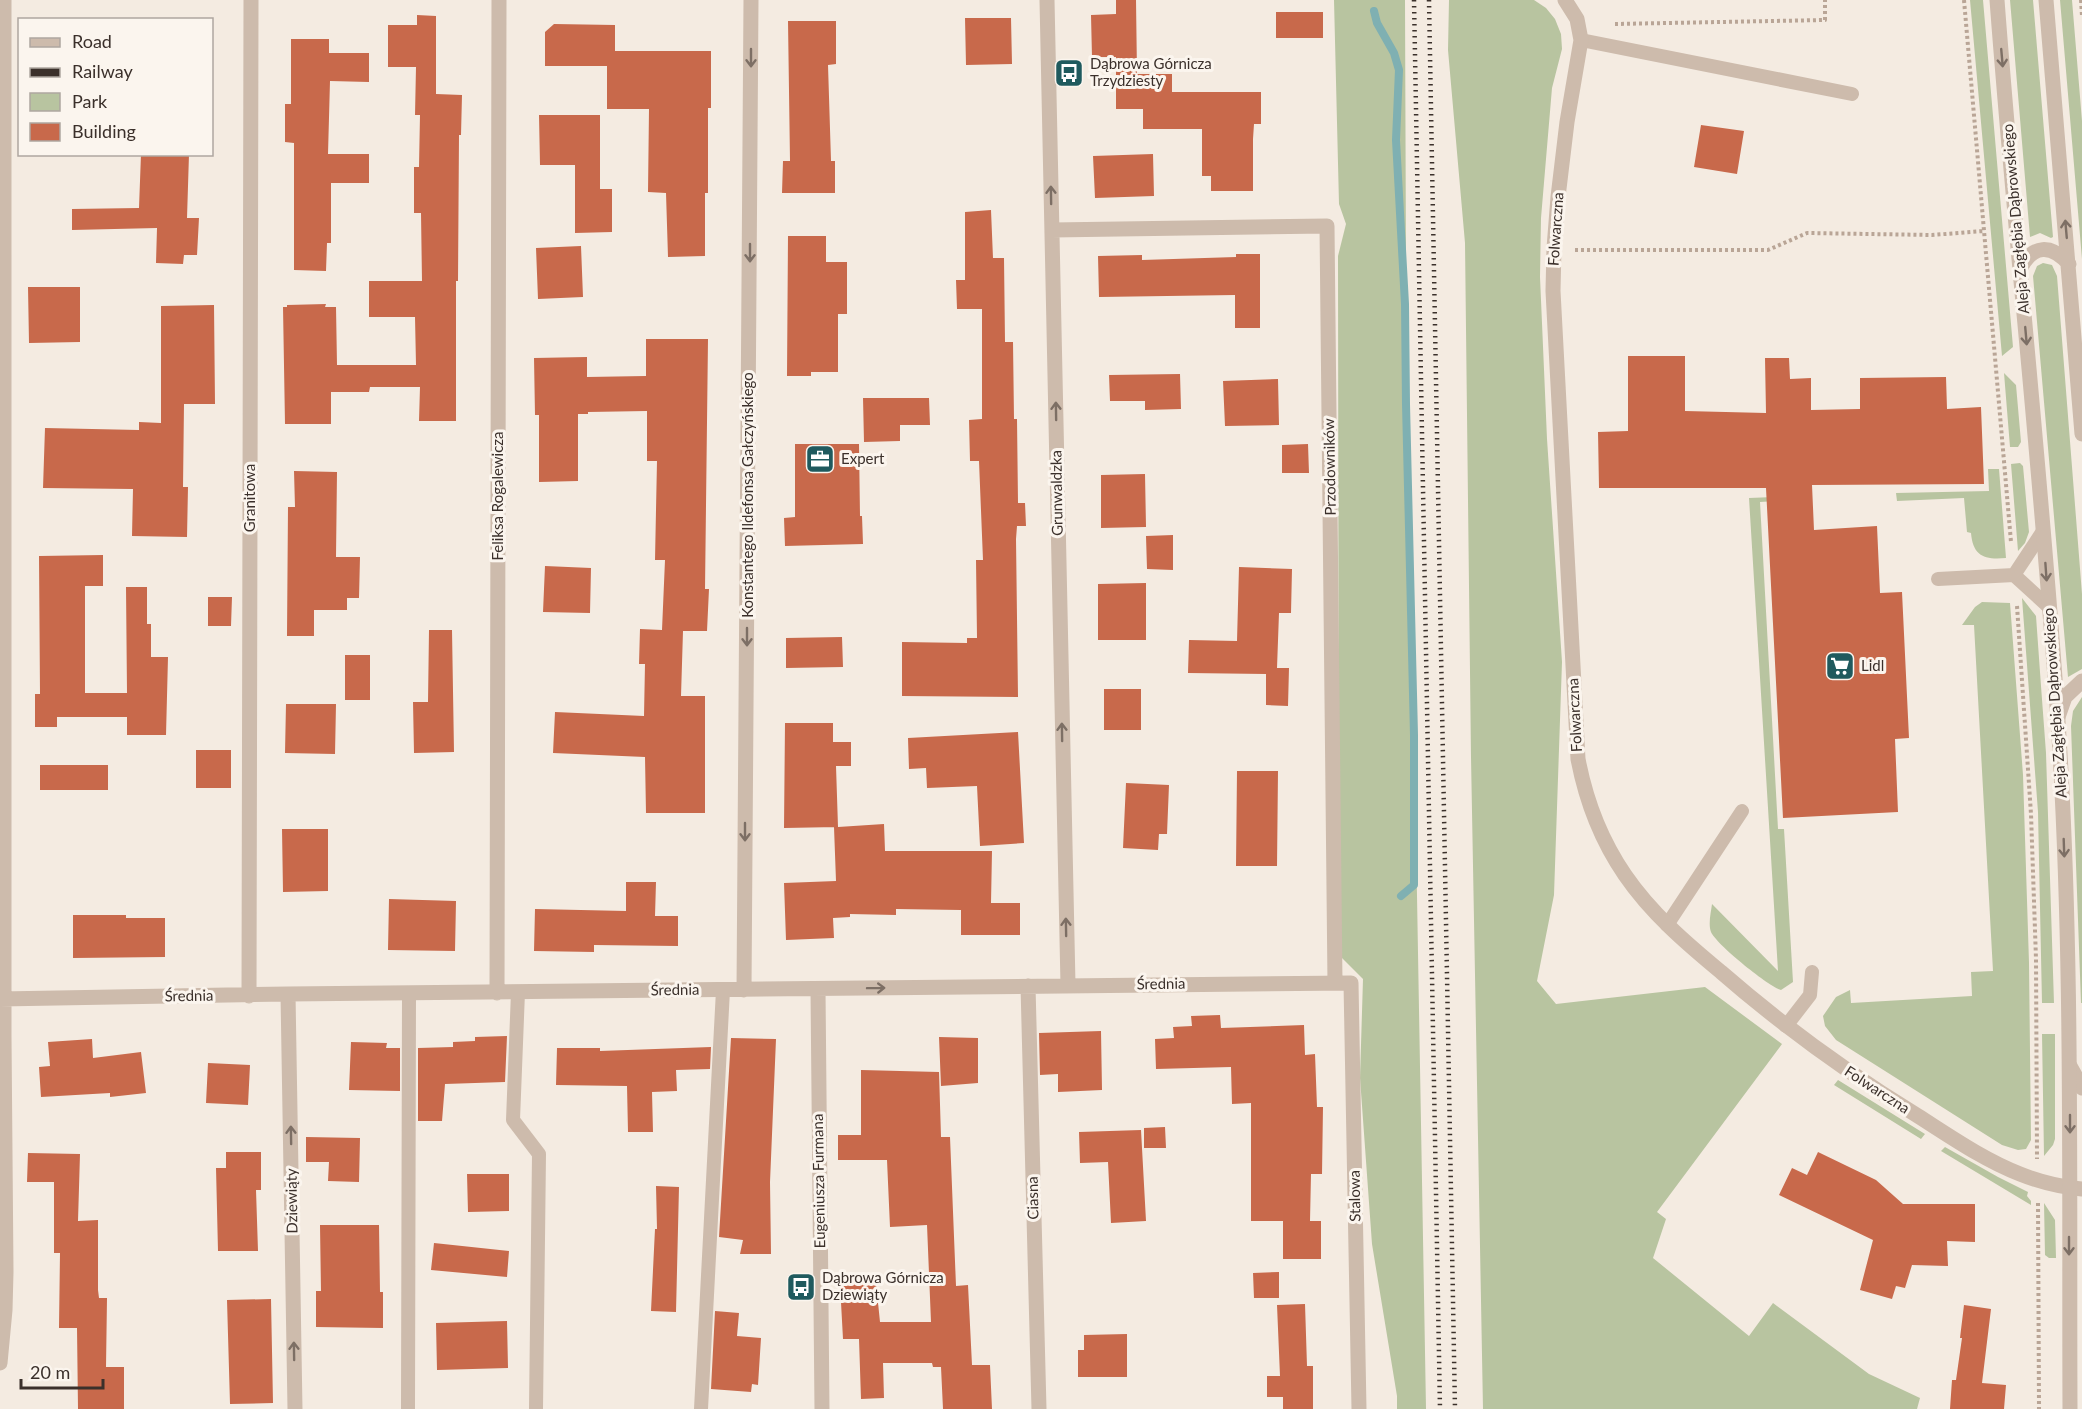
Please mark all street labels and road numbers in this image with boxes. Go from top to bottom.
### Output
street label: Aleja Zagłębia Dąbrowskiego [1998,123,2032,315]
street label: Folwarczna [1543,191,1567,266]
street label: Konstantego Ildefonsa Gałczyńskiego [738,372,756,618]
street label: Przodowników [1319,418,1339,516]
street label: Feliksa Rogalewicza [488,431,506,561]
street label: Grunwaldzka [1046,450,1066,536]
street label: Granitowa [240,464,258,532]
street label: Aleja Zagłębia Dąbrowskiego [2038,607,2070,799]
street label: Folwarczna [1563,678,1585,752]
street label: Średnia [1136,974,1186,992]
street label: Średnia [650,980,700,998]
street label: Średnia [164,986,214,1004]
street label: Folwarczna [1842,1061,1913,1117]
street label: Eugeniusza Furmana [808,1114,828,1248]
street label: Dziewiąty [281,1168,301,1234]
street label: Stalowa [1345,1170,1363,1222]
street label: Ciasna [1023,1176,1041,1220]

